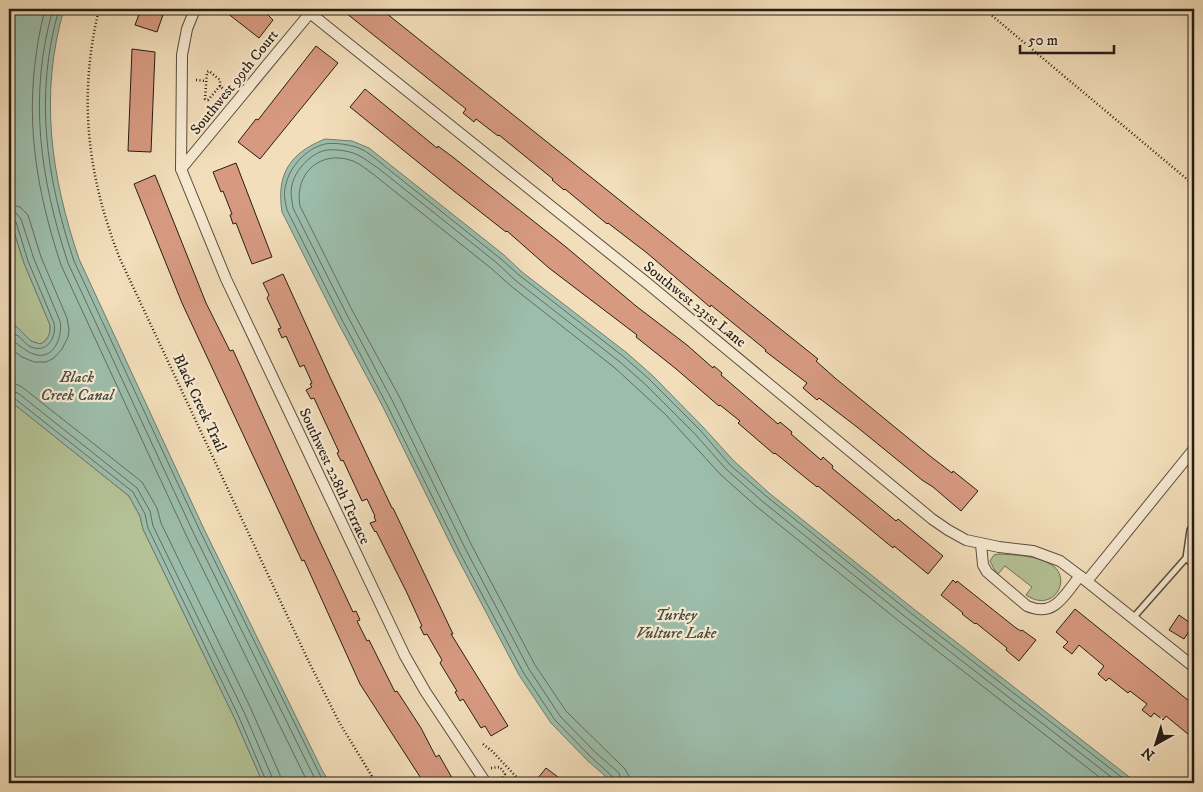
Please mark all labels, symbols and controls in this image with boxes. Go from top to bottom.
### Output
scale bar [1020,22,1114,54]
street label: Southwest 99th Court [186,26,283,139]
text: 50 m [1028,31,1058,50]
street label: Southwest 231st Lane [640,257,750,352]
street label: Black Creek Trail [169,351,231,456]
water label: Black Creek Canal [40,367,115,405]
street label: Southwest 228th Terrace [295,405,374,547]
water label: Turkey Vulture Lake [636,605,717,643]
north arrow [1130,720,1180,770]
text: N [1138,742,1159,764]

